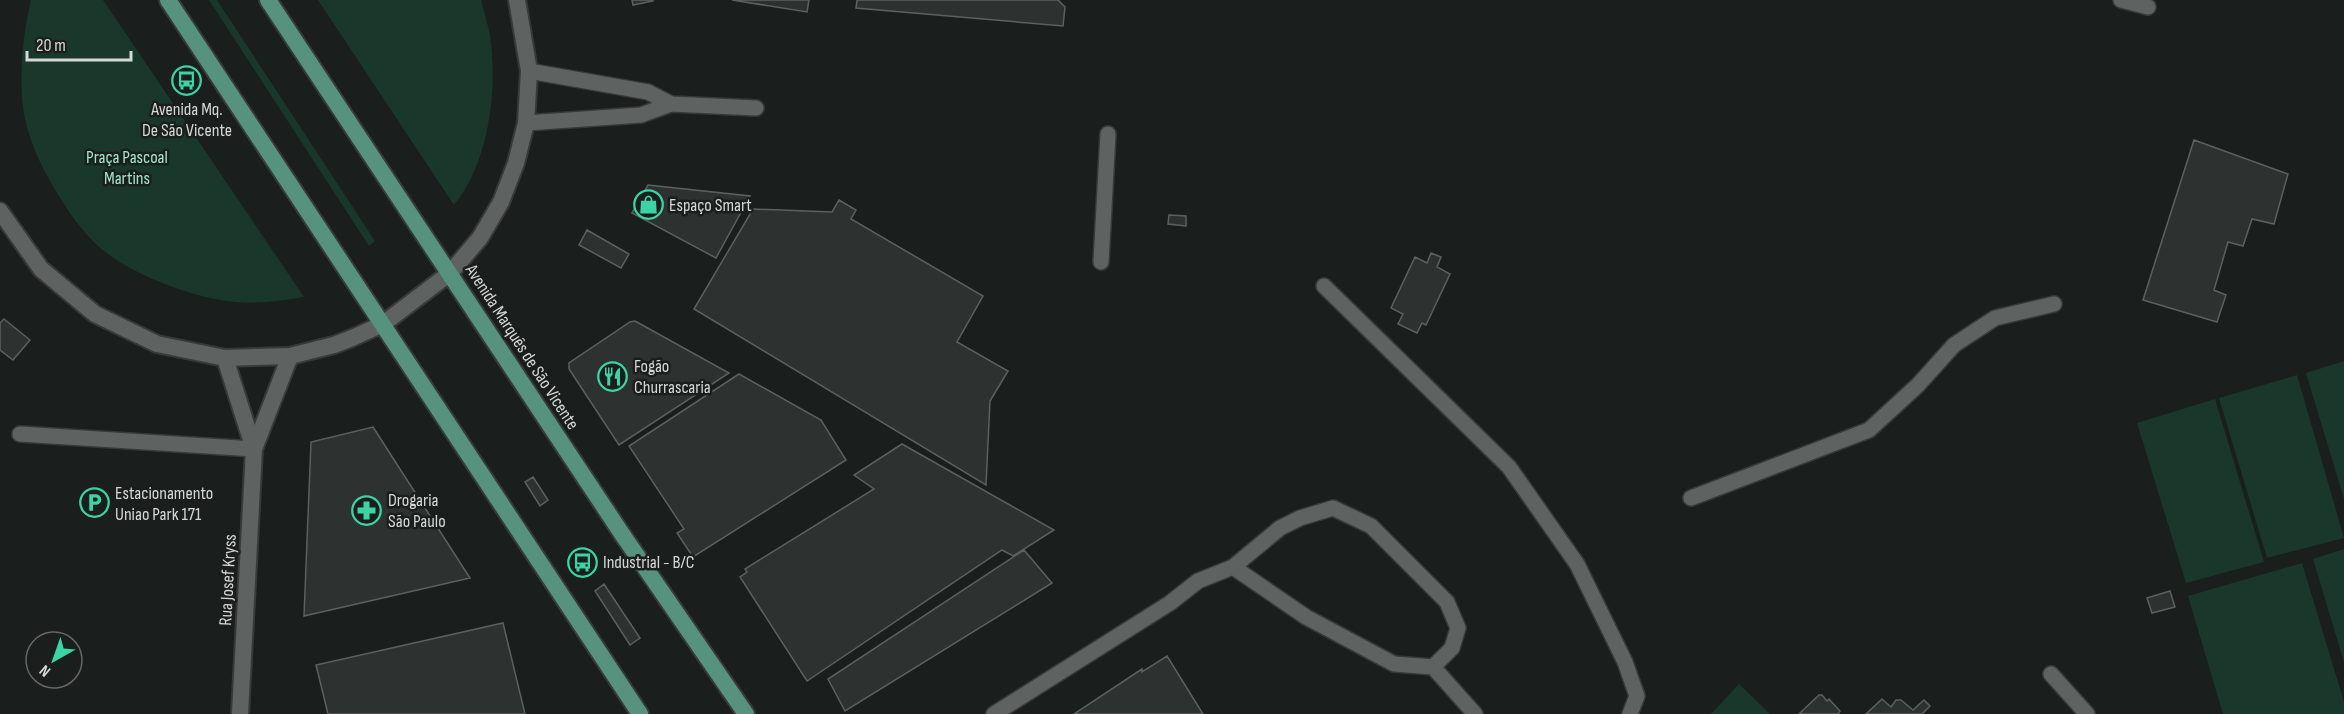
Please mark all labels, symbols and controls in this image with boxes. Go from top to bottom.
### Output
scale bar [27,24,130,62]
text: 20 m [36,35,66,56]
bus stop icon: Avenida Mq. De São Vicente [171,64,203,96]
place label: Avenida Mq. De São Vicente [142,99,232,141]
park label: Praça Pascoal Martins [86,147,168,189]
shop icon: Espaço Smart [632,189,664,221]
place label: Espaço Smart [669,195,752,216]
street label: Avenida Marquês de São Vicente [460,260,583,434]
place label: Fogão Churrascaria [634,356,711,398]
restaurant icon: Fogão Churrascaria [597,360,629,392]
place label: Estacionamento Uniao Park 171 [115,483,213,525]
parking icon: Estacionamento Uniao Park 171 [78,487,110,519]
place label: Drogaria São Paulo [388,490,446,532]
pharmacy icon: Drogaria São Paulo [351,494,383,526]
street label: Rua Josef Kryss [215,534,241,626]
bus stop icon: Industrial - B/C [566,546,598,578]
place label: Industrial - B/C [603,552,694,573]
north arrow [24,630,84,690]
text: N [36,660,55,680]

